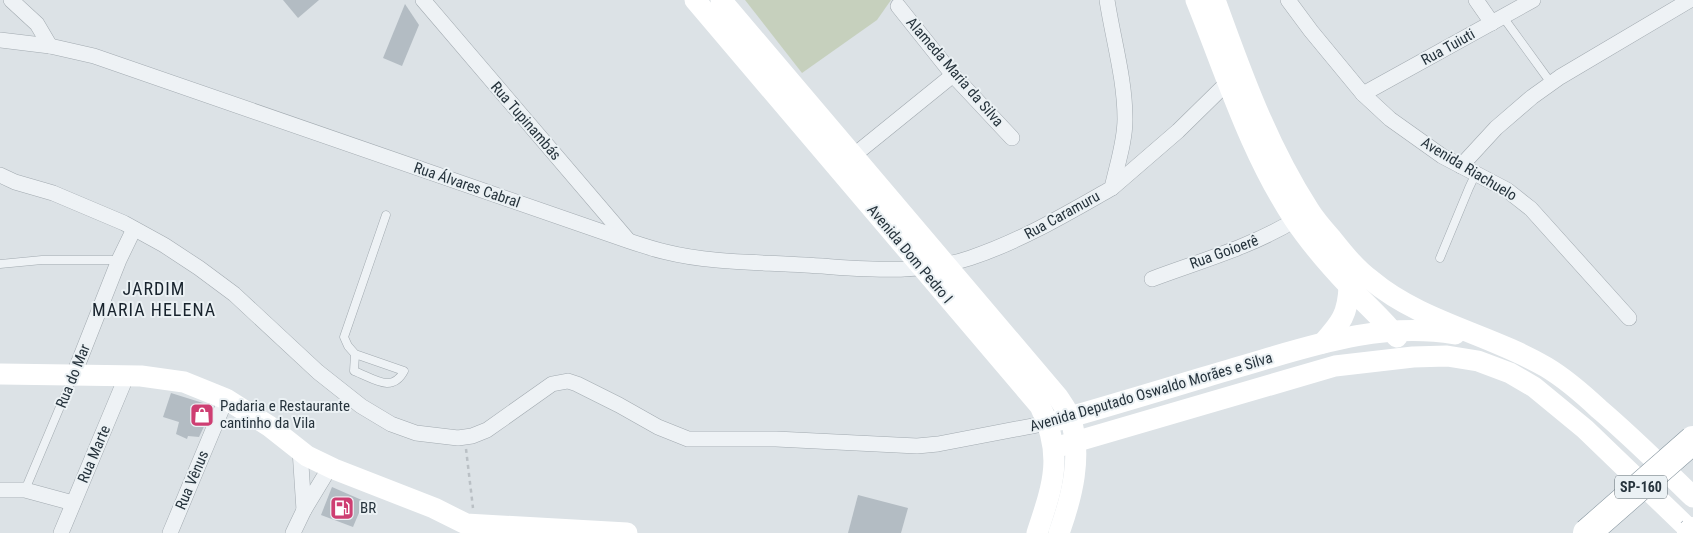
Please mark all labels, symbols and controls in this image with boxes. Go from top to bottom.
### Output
street label: Alameda Maria da Silva [903,14,1007,130]
street label: Rua Tuiuti [1418,25,1478,69]
street label: Rua Tupinambás [487,78,565,164]
street label: Avenida Riachuelo [1418,133,1520,205]
street label: Rua Álvares Cabral [412,158,522,212]
street label: Rua Caramuru [1021,187,1103,243]
street label: Avenida Dom Pedro I [864,201,956,307]
street label: Rua Goioerê [1187,231,1261,273]
district label: JARDIM MARIA HELENA [92,278,216,320]
street label: Rua do Mar [52,341,94,411]
street label: Avenida Deputado Oswaldo Morães e Silva [1028,349,1274,435]
place label: Padaria e Restaurante cantinho da Vila [220,397,350,432]
shop icon: Padaria e Restaurante cantinho da Vila [189,402,215,428]
street label: Rua Marte [74,423,114,485]
street label: Rua Vênus [172,448,213,512]
road number: SP-160 [1615,476,1667,498]
fuel station icon: BR [329,495,355,521]
place label: BR [360,499,376,517]

